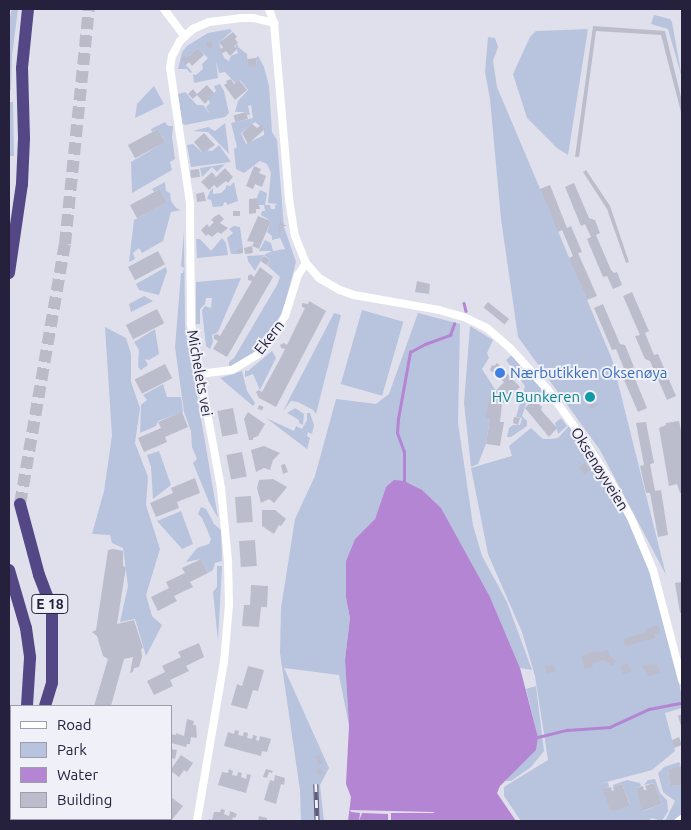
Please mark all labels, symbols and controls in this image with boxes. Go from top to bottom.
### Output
street label: Ekern [250,316,288,358]
street label: Michelets vei [184,328,216,418]
place label: Nærbutikken Oksenøya [510,364,668,382]
marker: Nærbutikken Oksenøya [494,367,506,379]
place label: HV Bunkeren [492,388,580,406]
marker: HV Bunkeren [584,391,596,403]
street label: Oksenøyveien [567,424,633,514]
road number: E 18 [31,592,69,616]
legend [10,705,172,820]
text: Road [57,716,92,733]
text: Park [57,741,87,758]
text: Water [57,766,98,783]
text: Building [57,791,112,808]

